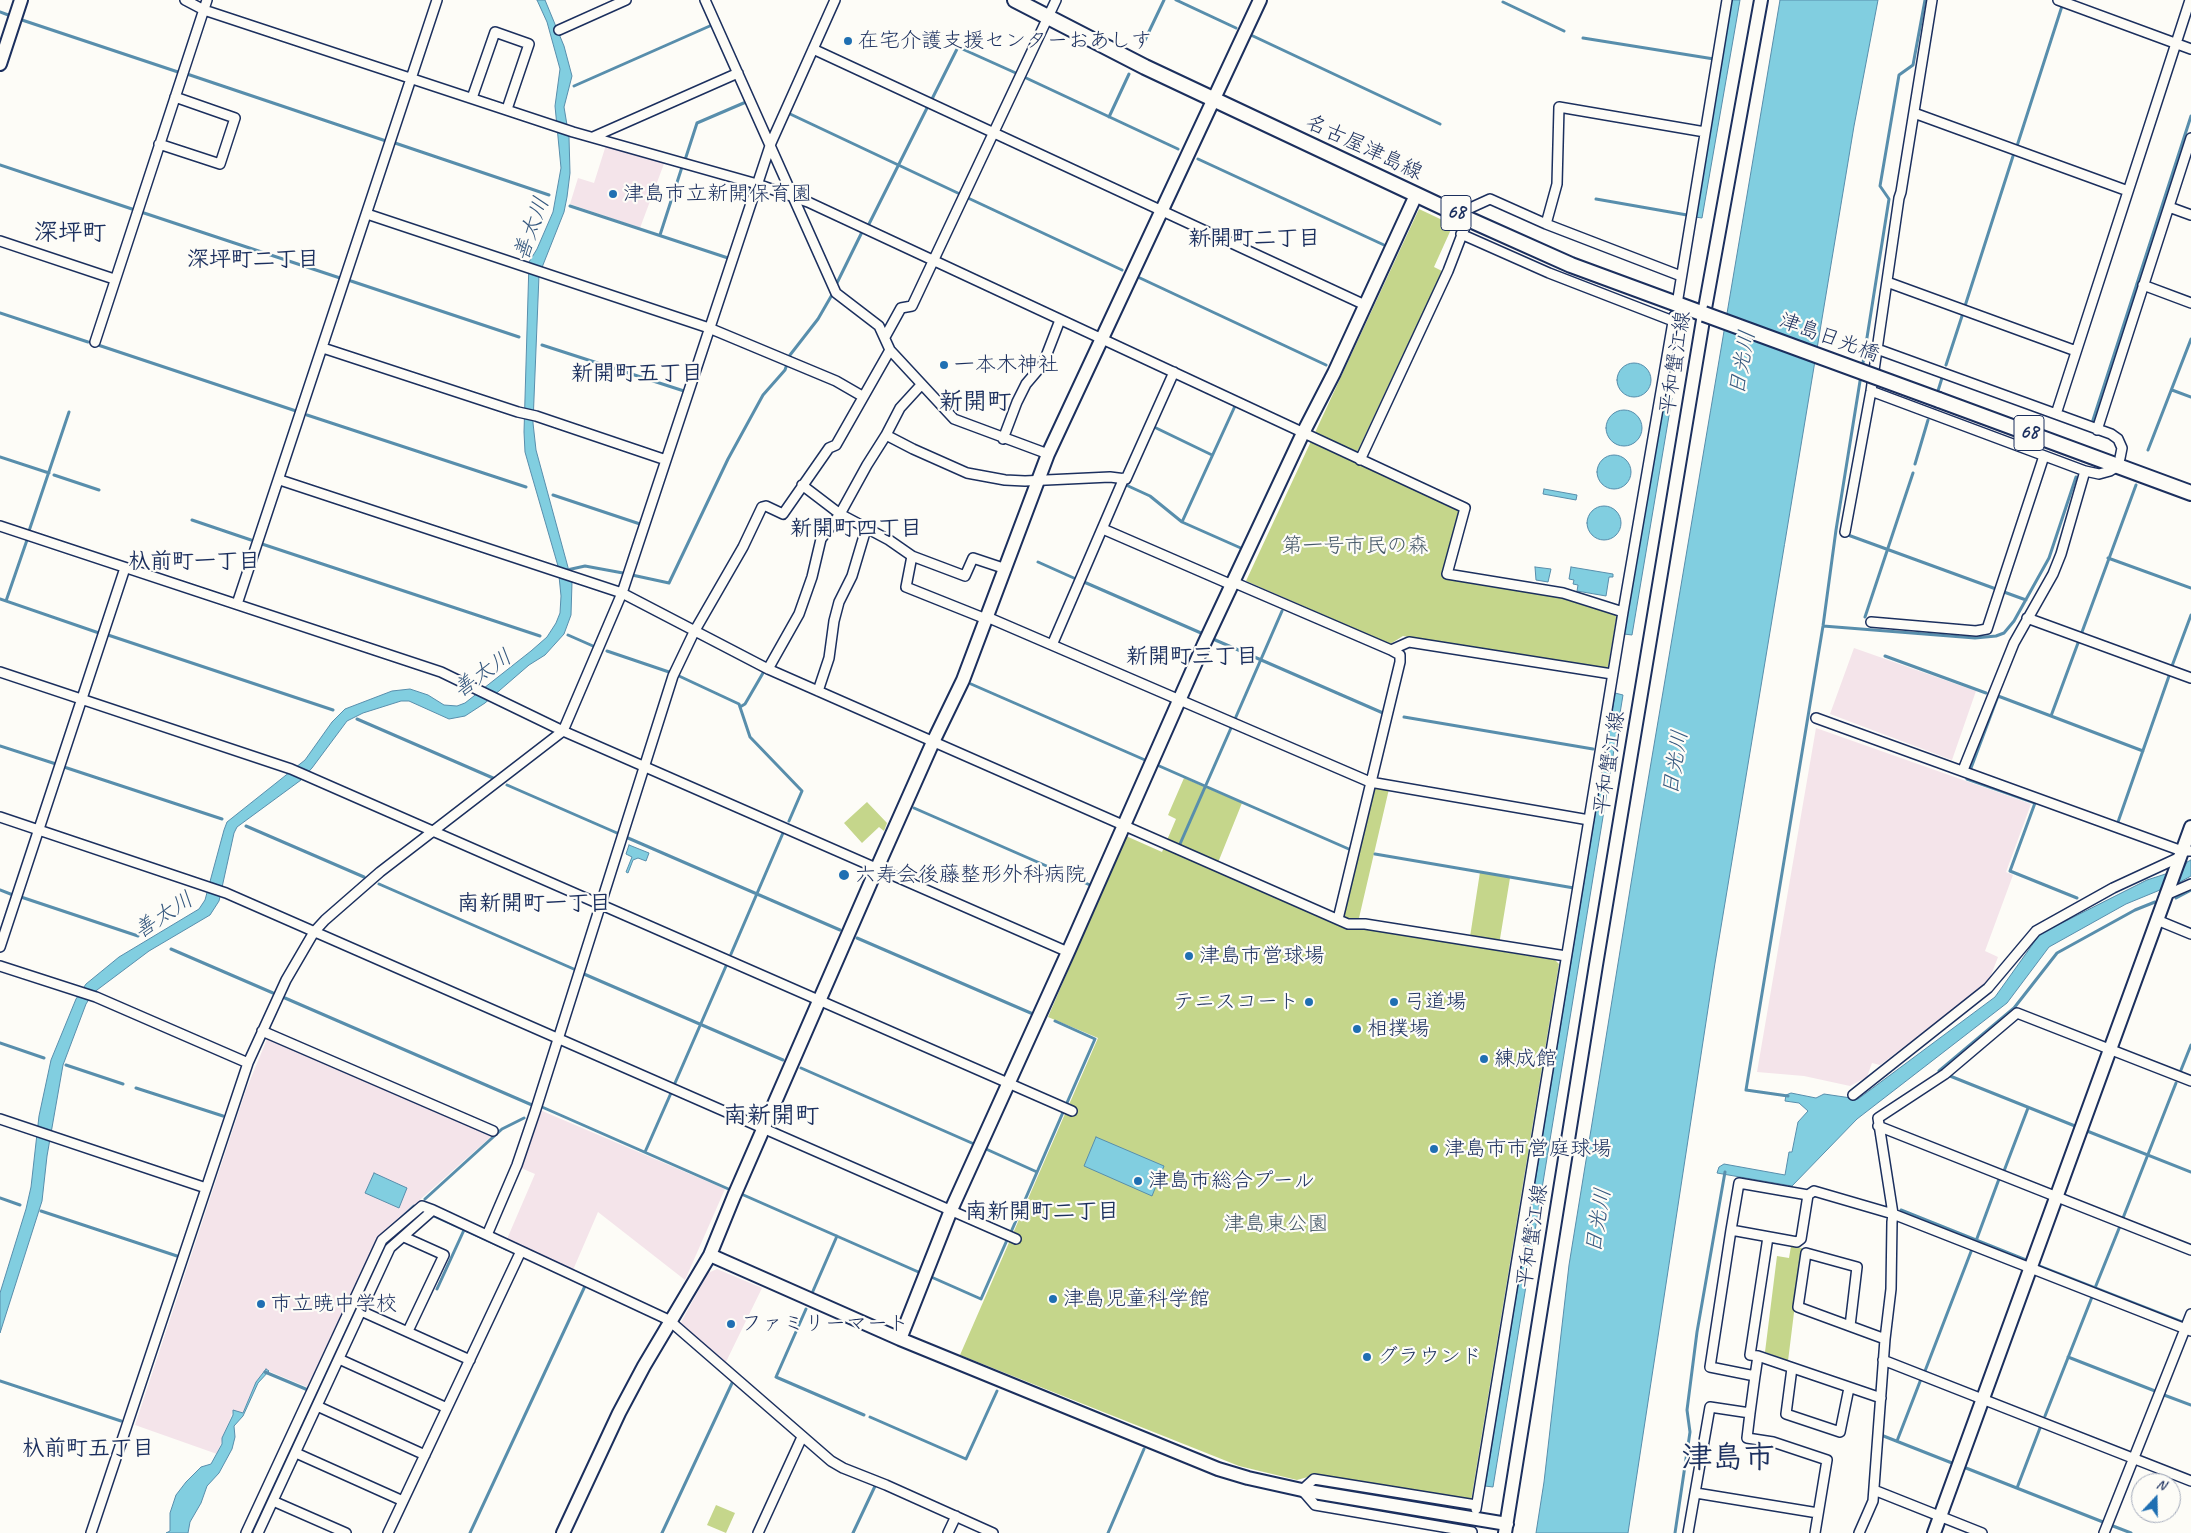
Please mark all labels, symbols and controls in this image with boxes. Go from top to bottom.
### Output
place label: 在宅介護支援センターおあしす [858,28,1152,54]
marker: 在宅介護支援センターおあしす [842,35,854,47]
street label: 名古屋津島線 [1302,110,1426,186]
place label: 津島市立新開保育園 [623,181,812,207]
marker: 津島市立新開保育園 [607,188,619,200]
water label: 善太川 [508,193,556,265]
road number: 68 [1441,196,1471,230]
district label: 深坪町 [34,220,106,248]
district label: 新開町二丁目 [1188,226,1320,252]
district label: 深坪町二丁目 [187,247,319,273]
street label: 津島日光橋 [1775,308,1883,368]
street label: 平和蟹江線 [1655,309,1697,417]
water label: 日光川 [1724,328,1762,398]
place label: 一本木神社 [954,352,1059,378]
marker: 一本木神社 [938,359,950,371]
district label: 新開町五丁目 [571,361,703,387]
district label: 新開町 [939,389,1011,417]
road number: 68 [2014,416,2044,450]
district label: 新開町四丁目 [790,516,922,542]
park label: 第一号市民の森 [1282,533,1428,559]
district label: 杁前町一丁目 [128,549,260,575]
water label: 善太川 [448,644,518,704]
district label: 新開町三丁目 [1126,644,1258,670]
street label: 平和蟹江線 [1589,709,1631,817]
water label: 日光川 [1658,728,1694,798]
place label: 六寿会後藤整形外科病院 [855,862,1086,888]
marker: 六寿会後藤整形外科病院 [837,868,851,882]
water label: 善太川 [129,887,199,945]
district label: 南新開町一丁目 [457,891,611,917]
place label: 津島市営球場 [1199,943,1325,969]
marker: 津島市営球場 [1183,950,1195,962]
place label: テニスコート [1173,989,1299,1015]
place label: 弓道場 [1404,989,1467,1015]
marker: テニスコート [1303,996,1315,1008]
marker: 弓道場 [1388,996,1400,1008]
place label: 相撲場 [1367,1016,1430,1042]
marker: 相撲場 [1351,1023,1363,1035]
place label: 練成館 [1494,1046,1557,1072]
marker: 練成館 [1478,1053,1490,1065]
district label: 南新開町 [723,1103,819,1131]
place label: 津島市市営庭球場 [1444,1136,1612,1162]
marker: 津島市市営庭球場 [1428,1143,1440,1155]
place label: 津島市総合プール [1148,1168,1315,1194]
marker: 津島市総合プール [1132,1175,1144,1187]
street label: 平和蟹江線 [1512,1182,1554,1290]
water label: 日光川 [1581,1186,1617,1256]
district label: 南新開町二丁目 [965,1199,1119,1225]
park label: 津島東公園 [1224,1211,1328,1237]
place label: 津島児童科学館 [1063,1286,1210,1312]
place label: 市立暁中学校 [271,1291,397,1317]
marker: 津島児童科学館 [1047,1293,1059,1305]
marker: 市立暁中学校 [255,1298,267,1310]
place label: ファミリーマート [741,1311,909,1337]
marker: ファミリーマート [725,1318,737,1330]
place label: グラウンド [1377,1344,1482,1370]
marker: グラウンド [1361,1351,1373,1363]
district label: 杁前町五丁目 [22,1436,154,1462]
district label: 津島市 [1682,1440,1774,1478]
north arrow [2131,1473,2181,1523]
text: N [2154,1475,2168,1494]

